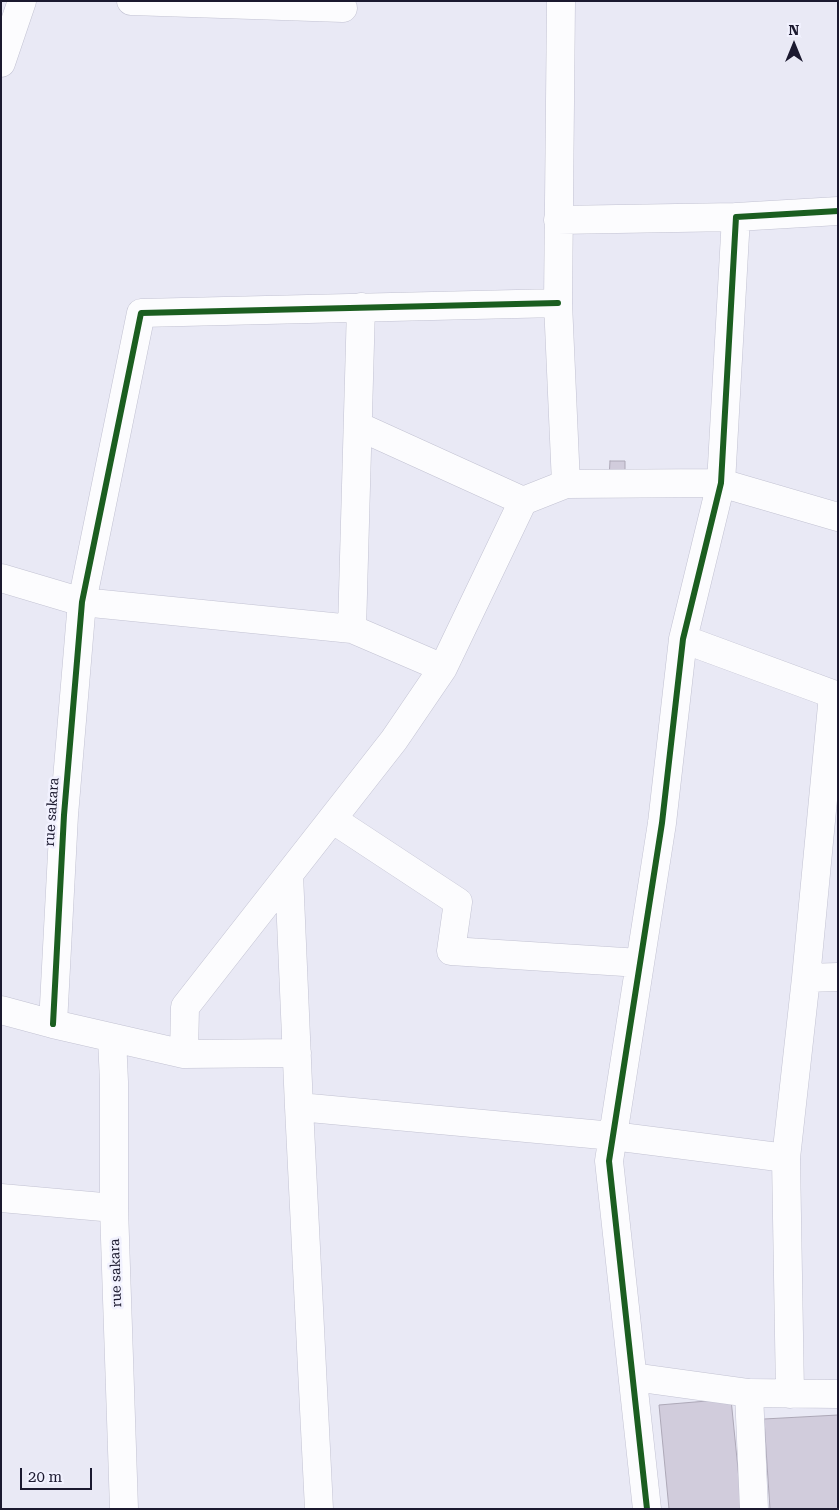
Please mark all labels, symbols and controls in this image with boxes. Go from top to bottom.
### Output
north arrow [769,20,819,70]
text: N [789,22,799,38]
street label: rue sakara [41,777,63,847]
street label: rue sakara [106,1238,126,1308]
scale bar [22,1458,95,1490]
text: 20 m [28,1468,62,1486]

